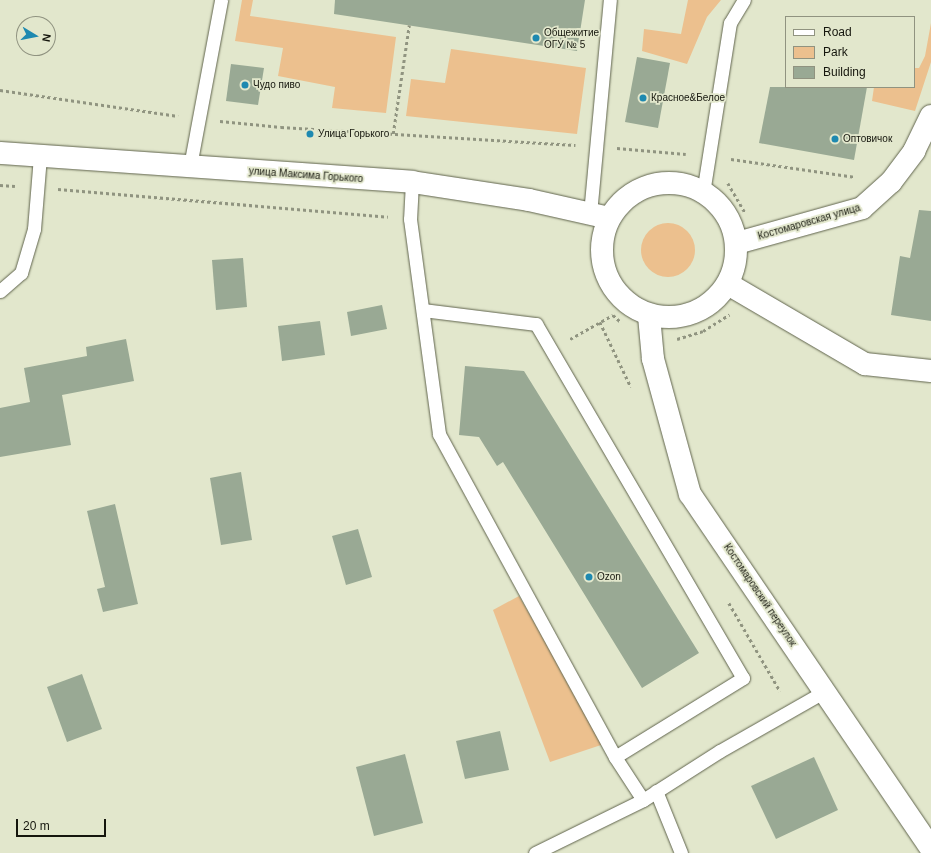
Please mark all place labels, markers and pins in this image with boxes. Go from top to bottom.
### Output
place label: Общежитие ОГУ № 5 [544,26,599,50]
marker: Общежитие ОГУ № 5 [531,33,541,43]
place label: Чудо пиво [253,79,300,91]
marker: Чудо пиво [240,80,250,90]
place label: Красное&Белое [651,92,725,104]
marker: Красное&Белое [638,93,648,103]
place label: Улица Горького [318,128,389,140]
marker: Улица Горького [305,129,315,139]
place label: Оптовичок [843,133,892,145]
marker: Оптовичок [830,134,840,144]
place label: Ozon [597,571,621,583]
marker: Ozon [584,572,594,582]

